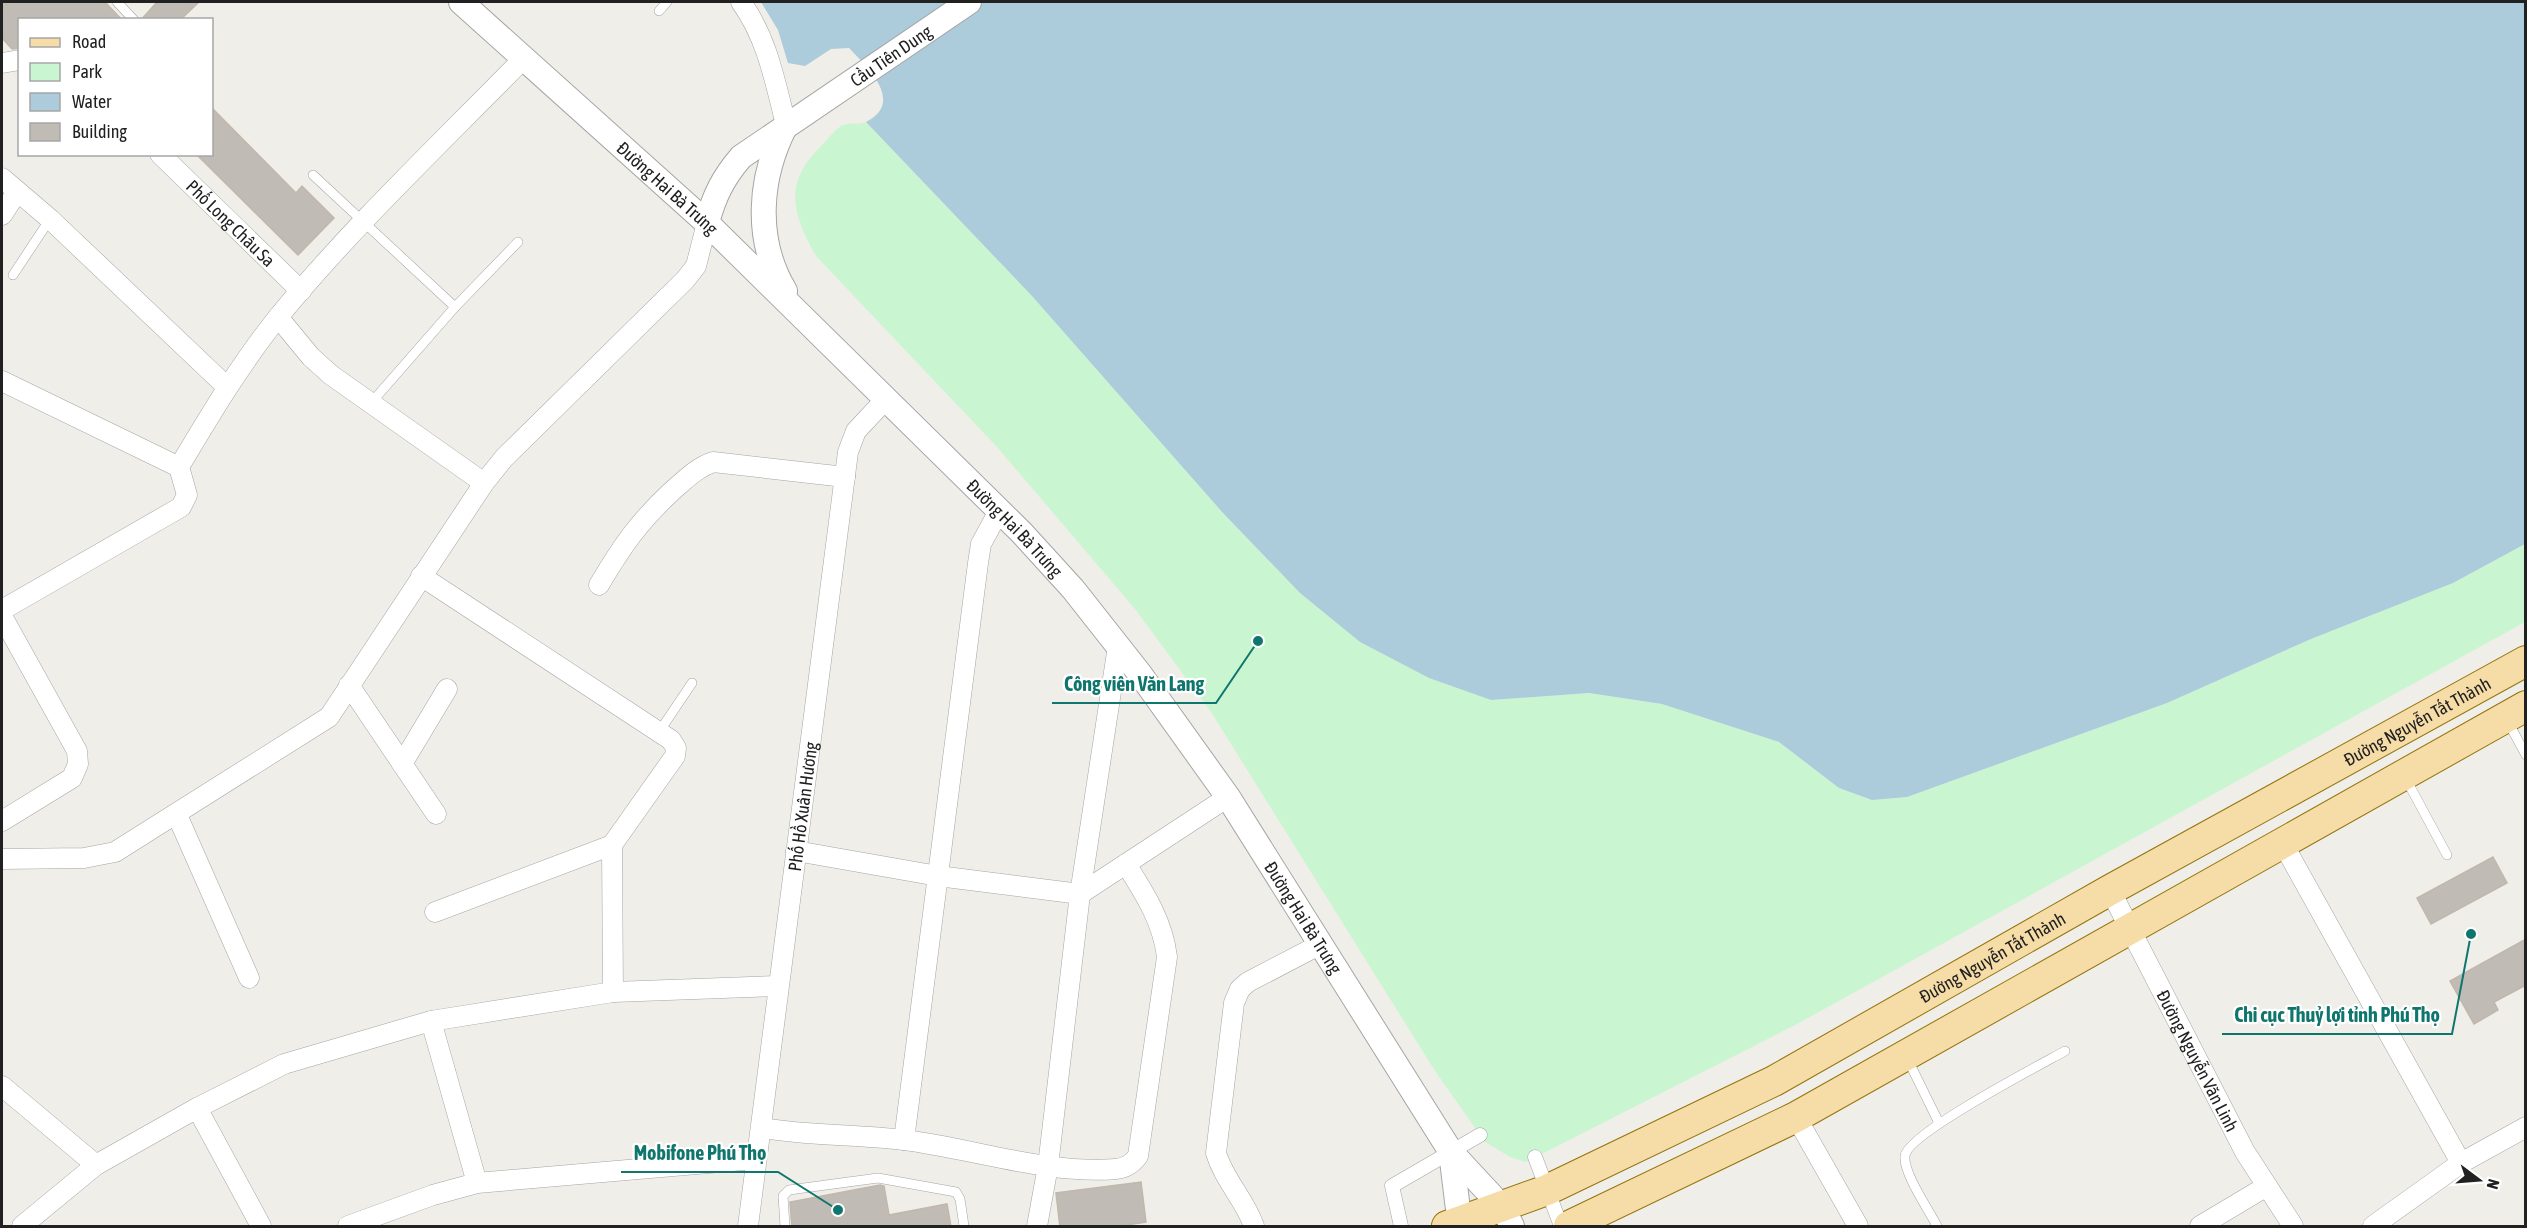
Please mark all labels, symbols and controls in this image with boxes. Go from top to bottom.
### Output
legend [18,18,213,156]
street label: Cầu Tiên Dung [846,20,936,90]
text: Road [72,31,106,52]
text: Park [72,61,102,82]
text: Water [72,91,112,112]
text: Building [72,121,127,142]
street label: Đường Hai Bà Trưng [613,137,723,239]
street label: Phố Long Châu Sa [182,175,280,271]
street label: Đường Hai Bà Trưng [963,474,1067,581]
callout: Công viên Văn Lang [1052,665,1216,703]
text: Công viên Văn Lang [1064,672,1204,695]
street label: Đường Nguyễn Tất Thành [2340,672,2494,770]
street label: Phố Hồ Xuân Hương [783,740,821,873]
street label: Đường Hai Bà Trưng [1261,857,1347,978]
street label: Đường Nguyễn Tất Thành [1915,907,2069,1007]
street label: Đường Nguyễn Văn Linh [2153,986,2243,1135]
callout: Chi cục Thuỷ lợi tỉnh Phú Thọ [2222,996,2452,1034]
text: Chi cục Thuỷ lợi tỉnh Phú Thọ [2234,1003,2440,1026]
callout: Mobifone Phú Thọ [621,1134,778,1172]
text: Mobifone Phú Thọ [634,1141,766,1164]
north arrow [2449,1150,2509,1210]
text: N [2483,1177,2503,1191]

